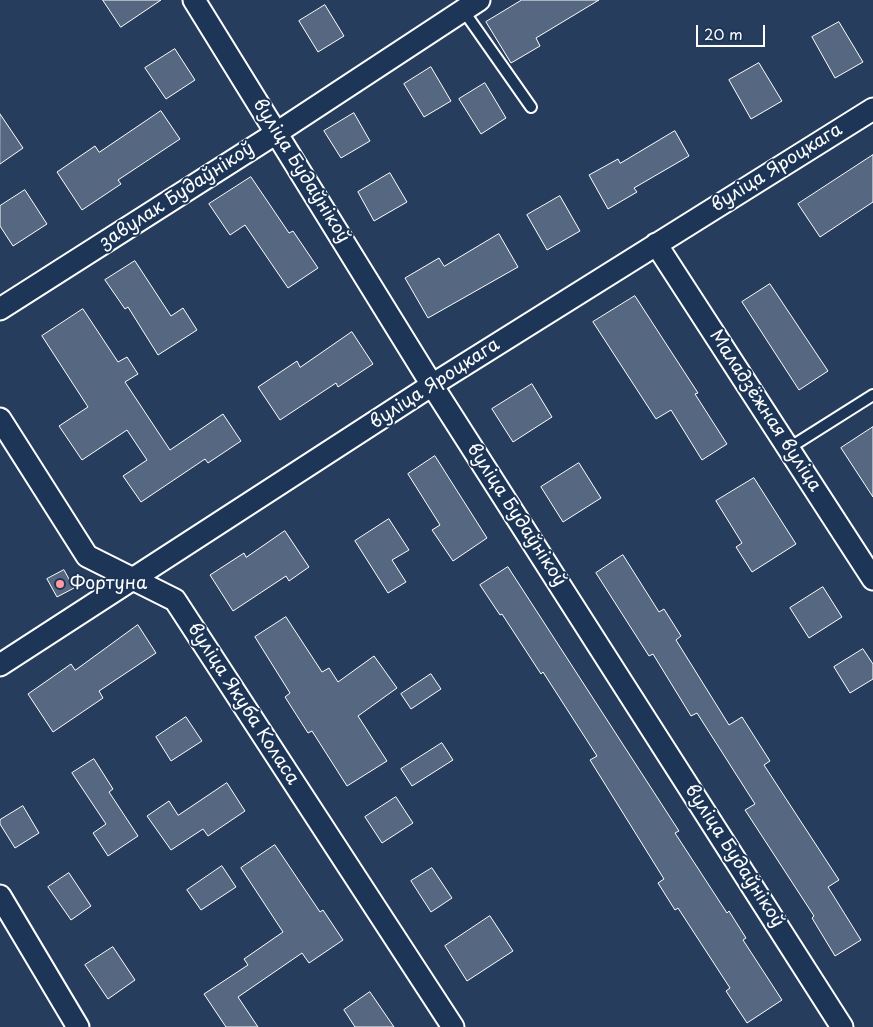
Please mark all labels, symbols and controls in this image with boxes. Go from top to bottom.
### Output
scale bar [698,15,767,47]
text: 20 m [704,22,743,45]
street label: вуліца Будаўнікоў [248,95,354,247]
street label: вуліца Яроцкага [708,119,846,217]
street label: завулак Будаўнікоў [96,138,258,254]
street label: Маладзёжная вуліца [705,326,825,496]
street label: вуліца Яроцкага [366,334,504,434]
street label: вуліца Будаўнікоў [462,440,570,590]
place label: Фортуна [70,573,147,595]
marker: Фортуна [54,578,66,590]
street label: вуліца Якуба Коласа [183,619,303,789]
street label: вуліца Будаўнікоў [680,781,788,931]

